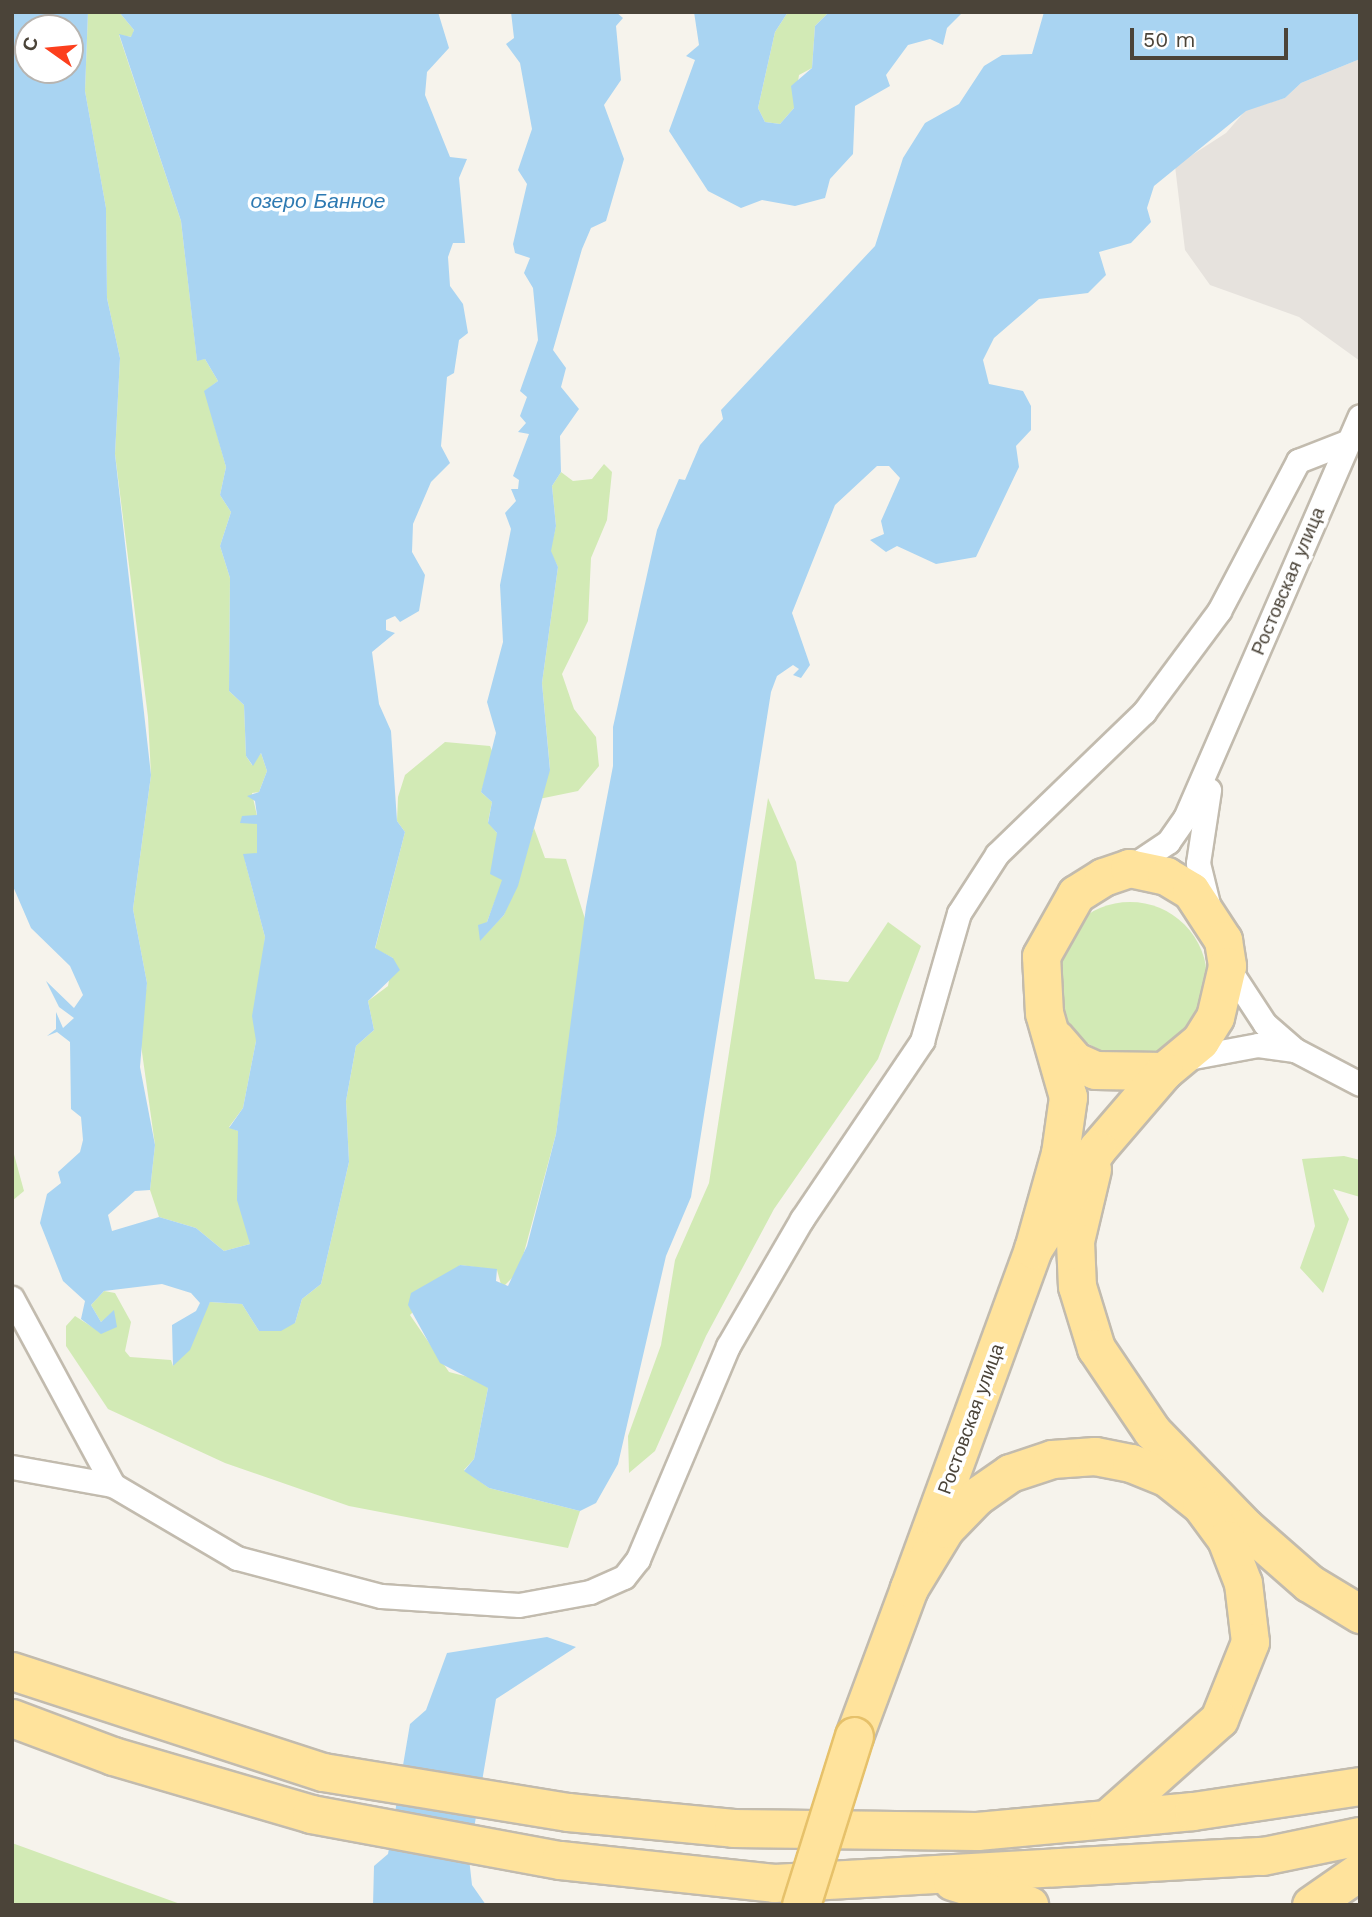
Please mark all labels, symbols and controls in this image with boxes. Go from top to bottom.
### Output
north arrow [14,14,84,84]
scale bar [1134,14,1292,58]
text: 50 m [1143,27,1195,52]
text: С [17,34,43,54]
water label: озеро Банное [251,188,385,214]
street label: Ростовская улица [1247,504,1329,658]
street label: Ростовская улица [933,1341,1009,1497]

